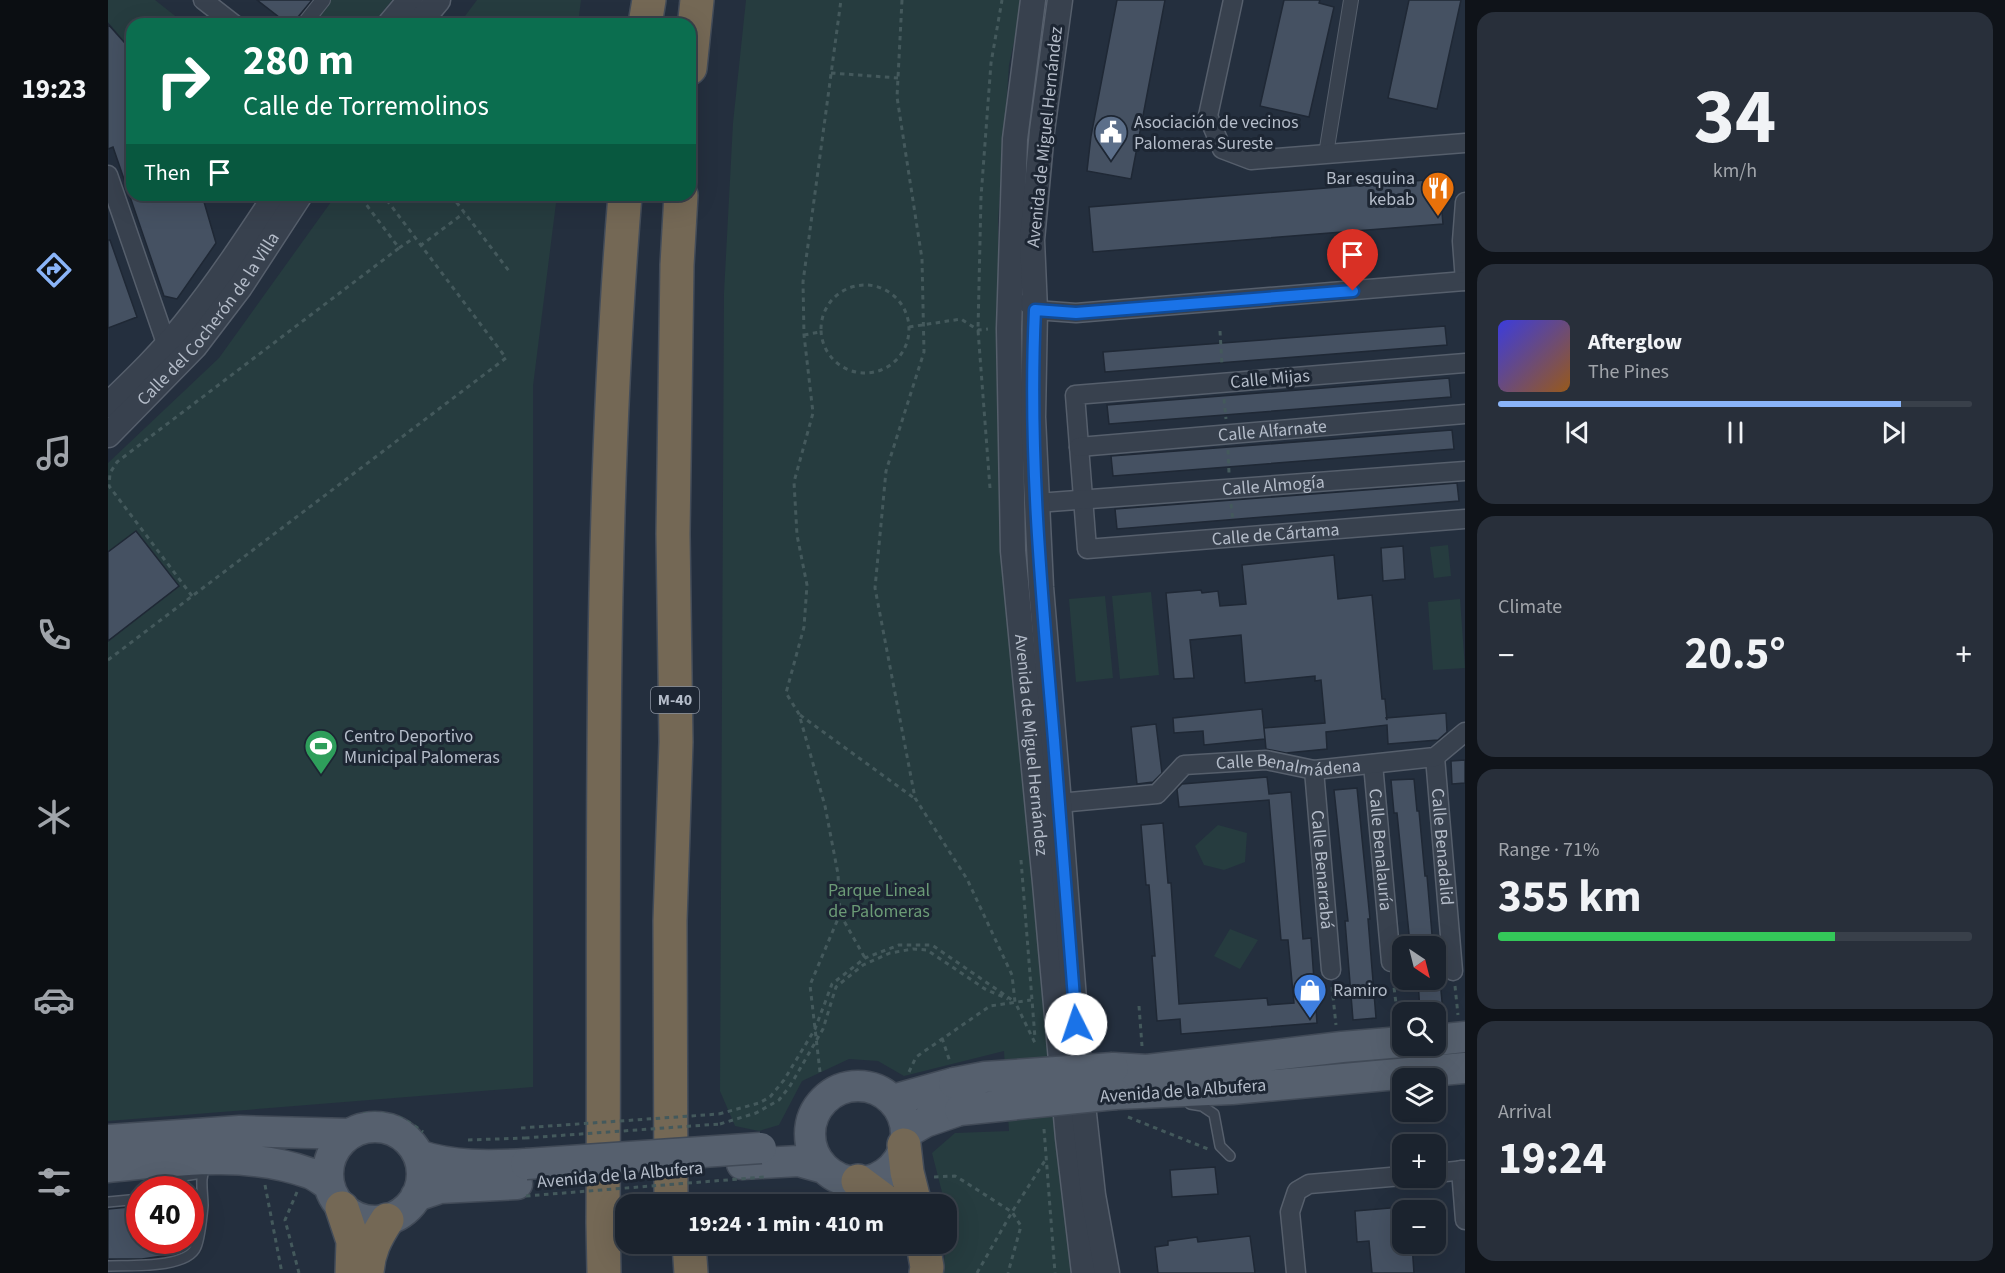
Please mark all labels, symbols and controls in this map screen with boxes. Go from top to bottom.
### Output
street label: Avenida de Miguel Hernández [1021,25,1069,249]
text: 280 m [243,31,354,91]
icon: right [144,42,222,120]
text: 34 [1694,62,1776,173]
text: 19:23 [21,70,87,109]
text: Calle de Torremolinos [243,87,489,126]
place label: Asociación de vecinos Palomeras Sureste [1134,110,1299,156]
public building icon: Asociación de vecinos Palomeras Sureste [1093,114,1129,161]
icon: arrive [203,156,236,189]
text: Then [144,157,191,189]
text: km/h [1713,157,1757,185]
place label: Bar esquina kebab [1326,166,1415,212]
restaurant icon: Bar esquina kebab [1420,170,1456,217]
street label: Calle del Cocherón de la Villa [131,227,285,411]
pin [1327,229,1378,291]
icon: arrive [1336,238,1369,271]
icon: directions [33,249,75,291]
text: Afterglow [1588,326,1682,358]
text: The Pines [1588,358,1669,386]
street label: Calle Mijas [1229,363,1311,395]
street label: Calle Alfarnate [1217,413,1328,448]
icon: previous [1561,416,1594,449]
icon: pause [1719,416,1752,449]
icon: next [1877,416,1910,449]
icon: music [33,432,75,474]
street label: Calle Almogía [1221,469,1326,502]
street label: Calle de Cártama [1211,517,1340,552]
text: Climate [1498,593,1562,621]
icon: phone [33,614,75,656]
text: 20.5° [1684,622,1786,686]
text: − [1498,632,1514,679]
text: + [1956,632,1972,679]
street label: Avenida de Miguel Hernández [1009,633,1055,857]
road number: M-40 [651,687,699,713]
place label: Centro Deportivo Municipal Palomeras [344,724,500,770]
sports icon: Centro Deportivo Municipal Palomeras [303,728,339,775]
street label: Calle Benalmádena [1215,747,1362,782]
street label: Calle Benalauría [1363,787,1399,912]
street label: Calle Benadalid [1425,787,1460,906]
icon: climate [33,796,75,838]
street label: Calle Benarrabá [1305,809,1340,930]
text: Range · 71% [1498,836,1599,864]
text: 355 km [1498,865,1642,929]
park label: Parque Lineal de Palomeras [828,878,930,924]
north arrow [1392,936,1446,990]
map controls [1392,936,1446,1254]
shop icon: Ramiro [1292,972,1328,1019]
place label: Ramiro [1333,978,1387,1003]
icon: car [33,979,75,1021]
position arrow [1044,992,1108,1056]
button: search [1392,1002,1446,1056]
button: layers [1392,1068,1446,1122]
street label: Avenida de la Albufera [1099,1073,1267,1109]
text: Arrival [1498,1098,1552,1126]
text: 19:24 [1498,1127,1607,1191]
button: + [1392,1134,1446,1188]
street label: Avenida de la Albufera [536,1155,704,1195]
icon: filters [33,1161,75,1203]
speed limit sign: 40 [126,1176,204,1254]
button: − [1392,1200,1446,1254]
text: 19:24 · 1 min · 410 m [688,1208,884,1240]

